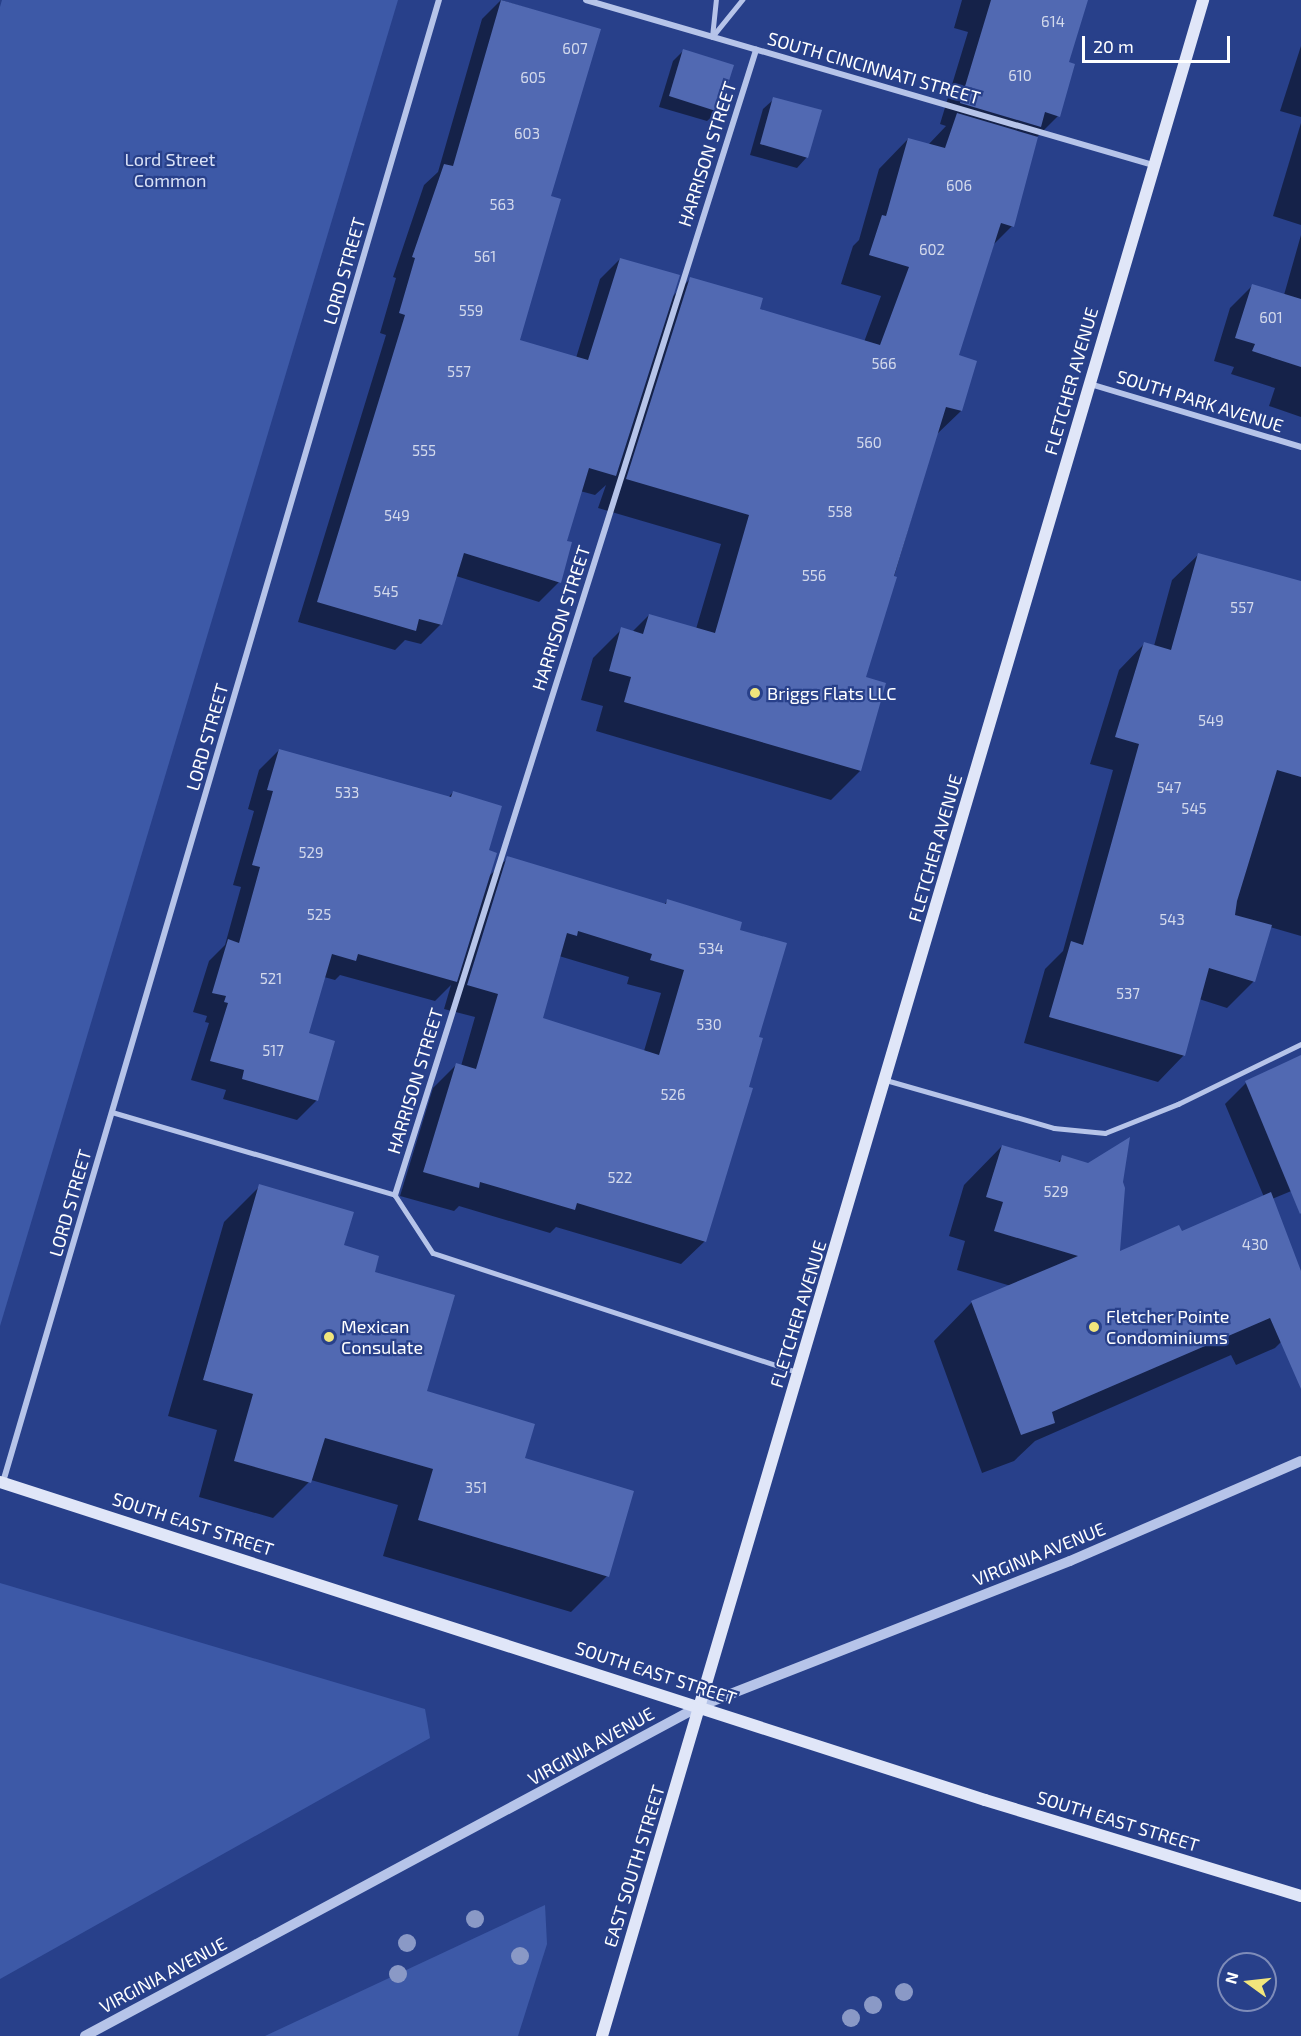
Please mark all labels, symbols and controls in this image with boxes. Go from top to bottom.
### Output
house number: 614 [1041,13,1065,31]
scale bar [1085,24,1234,62]
street label: SOUTH CINCINNATI STREET [765,27,983,109]
text: 20 m [1093,35,1134,57]
house number: 607 [562,40,588,58]
house number: 610 [1008,67,1032,85]
house number: 605 [520,69,546,87]
street label: HARRISON STREET [673,79,741,229]
house number: 603 [514,125,540,143]
park label: Lord Street Common [125,149,215,192]
house number: 606 [946,177,972,195]
house number: 563 [490,196,514,214]
street label: LORD STREET [318,215,370,327]
house number: 602 [919,241,945,259]
house number: 561 [474,248,496,266]
house number: 559 [459,302,483,320]
street label: FLETCHER AVENUE [1040,304,1102,458]
house number: 601 [1259,309,1283,327]
house number: 566 [871,355,897,373]
house number: 557 [447,363,471,381]
street label: SOUTH PARK AVENUE [1114,365,1286,437]
house number: 560 [856,434,882,452]
house number: 555 [412,442,436,460]
house number: 558 [827,503,853,521]
house number: 549 [384,507,410,525]
street label: HARRISON STREET [527,543,595,693]
house number: 556 [802,567,826,585]
house number: 545 [373,583,399,601]
house number: 557 [1230,599,1254,617]
street label: LORD STREET [181,681,233,793]
place label: Briggs Flats LLC [767,682,896,704]
marker: Briggs Flats LLC [748,686,762,700]
house number: 549 [1198,712,1224,730]
street label: FLETCHER AVENUE [904,771,966,925]
house number: 547 [1157,779,1181,797]
house number: 533 [335,784,359,802]
house number: 545 [1181,800,1207,818]
house number: 529 [298,844,324,862]
house number: 525 [307,906,331,924]
house number: 543 [1159,911,1185,929]
house number: 534 [698,940,724,958]
house number: 521 [260,970,282,988]
house number: 537 [1116,985,1140,1003]
street label: HARRISON STREET [383,1005,447,1157]
house number: 530 [696,1016,722,1034]
house number: 517 [262,1042,284,1060]
house number: 526 [660,1086,686,1104]
street label: LORD STREET [44,1147,96,1259]
house number: 522 [608,1169,632,1187]
house number: 529 [1043,1183,1069,1201]
house number: 430 [1242,1236,1268,1254]
street label: FLETCHER AVENUE [765,1238,831,1390]
place label: Fletcher Pointe Condominiums [1106,1306,1230,1348]
place label: Mexican Consulate [341,1316,423,1358]
marker: Fletcher Pointe Condominiums [1087,1320,1101,1334]
marker: Mexican Consulate [322,1330,336,1344]
house number: 351 [465,1479,487,1497]
street label: SOUTH EAST STREET [109,1488,277,1560]
street label: VIRGINIA AVENUE [969,1517,1109,1591]
street label: SOUTH EAST STREET [572,1637,740,1709]
street label: VIRGINIA AVENUE [524,1702,658,1790]
street label: EAST SOUTH STREET [599,1782,669,1950]
street label: SOUTH EAST STREET [1034,1786,1202,1856]
street label: VIRGINIA AVENUE [95,1932,231,2018]
north arrow [1217,1952,1277,2012]
text: N [1220,1970,1242,1986]

